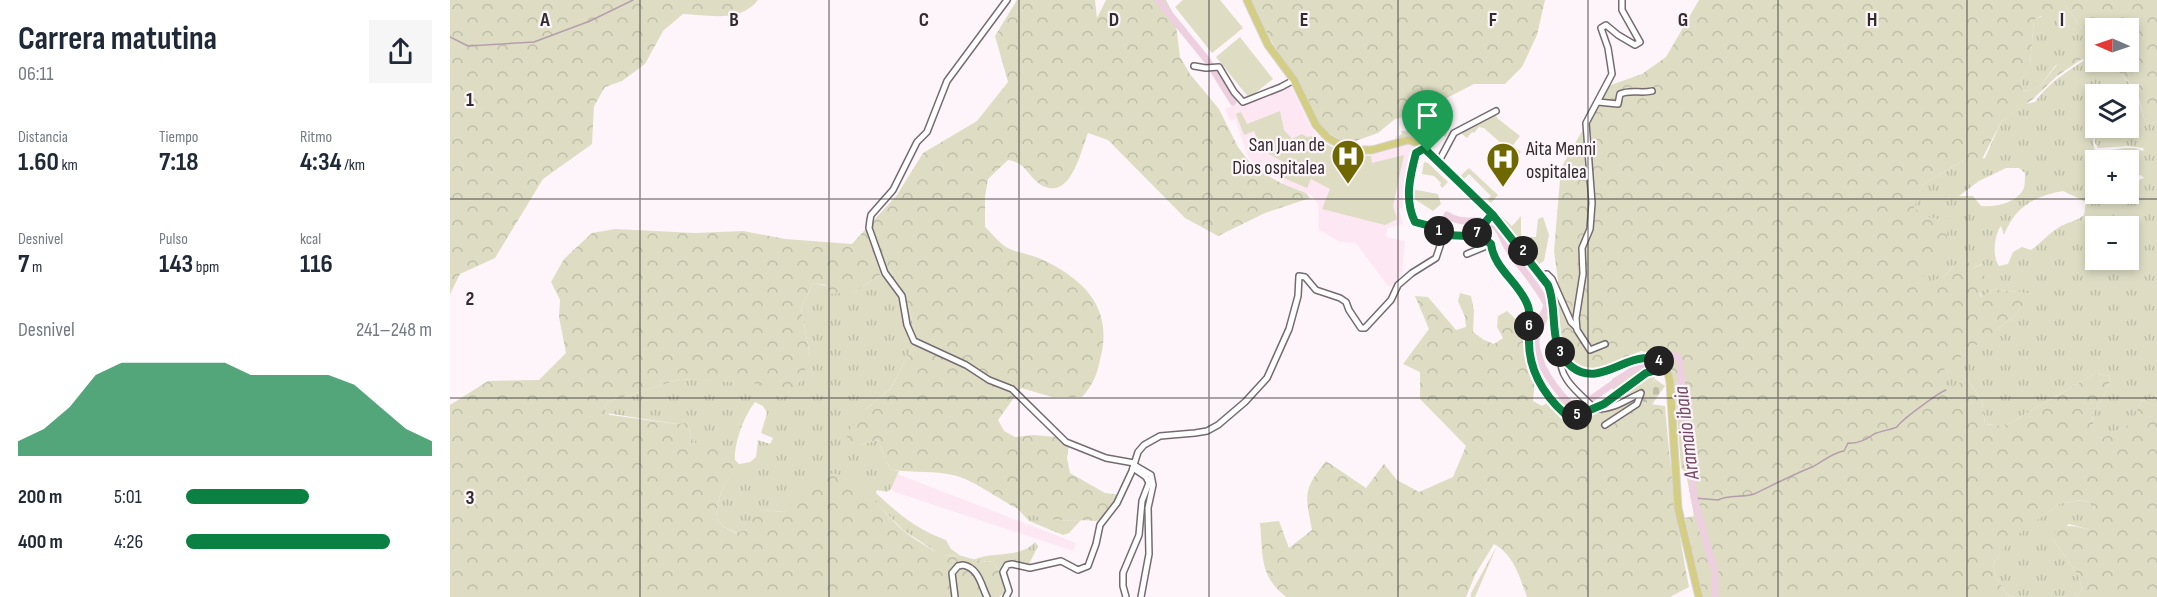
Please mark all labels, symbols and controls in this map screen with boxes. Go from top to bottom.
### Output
text: A [539,8,550,32]
text: B [729,8,739,32]
text: C [919,8,929,32]
text: D [1109,8,1119,32]
text: E [1300,8,1308,32]
text: F [1489,8,1497,32]
text: G [1678,8,1688,32]
text: H [1867,8,1877,32]
text: I [2060,8,2064,32]
north arrow [2085,18,2139,72]
map controls [2085,18,2139,270]
text: Carrera matutina [18,19,217,59]
button: share [369,20,432,83]
text: 06:11 [18,62,53,86]
button: layers [2085,84,2139,138]
text: 1 [466,88,474,112]
pin [1402,90,1453,152]
icon: arrive [1411,99,1444,132]
text: Distancia [18,128,68,147]
text: Tiempo [159,128,198,147]
text: Ritmo [300,128,332,147]
place label: San Juan de Dios ospitalea [1232,133,1325,180]
place label: Aita Menni ospitalea [1525,137,1596,184]
hospital icon: San Juan de Dios ospitalea [1330,138,1366,185]
hospital icon: Aita Menni ospitalea [1485,141,1521,188]
text: 1.60 [18,147,59,178]
text: 7:18 [159,147,199,178]
text: 4:34 [300,147,342,178]
button: + [2085,150,2139,204]
text: km [59,156,78,175]
text: /km [342,156,365,175]
pin: 1 [1424,216,1454,246]
button: − [2085,216,2139,270]
pin: 7 [1462,218,1492,248]
text: 1 [1436,221,1442,240]
text: 7 [1474,223,1480,242]
text: Desnivel [18,230,63,249]
text: Pulso [159,230,188,249]
text: kcal [300,230,321,249]
pin: 2 [1508,236,1538,266]
text: 2 [1519,241,1527,260]
text: 7 [18,249,29,280]
text: 143 [159,249,193,280]
text: 116 [300,249,333,280]
text: m [29,258,42,277]
text: bpm [193,258,219,277]
text: 2 [466,287,474,311]
pin: 6 [1514,311,1544,341]
text: 6 [1525,316,1533,335]
text: Desnivel [18,318,75,342]
text: 241–248 m [356,318,432,342]
pin: 3 [1545,337,1575,367]
text: 3 [1556,342,1564,361]
pin: 4 [1644,346,1674,376]
text: 4 [1655,351,1663,370]
water label: Aramaio ibaia [1668,384,1705,482]
pin: 5 [1562,400,1592,430]
text: 5 [1573,405,1581,424]
text: 200 m [18,485,62,509]
text: 5:01 [114,485,142,509]
text: 3 [466,486,475,510]
text: 400 m [18,530,63,554]
text: 4:26 [114,530,143,554]

